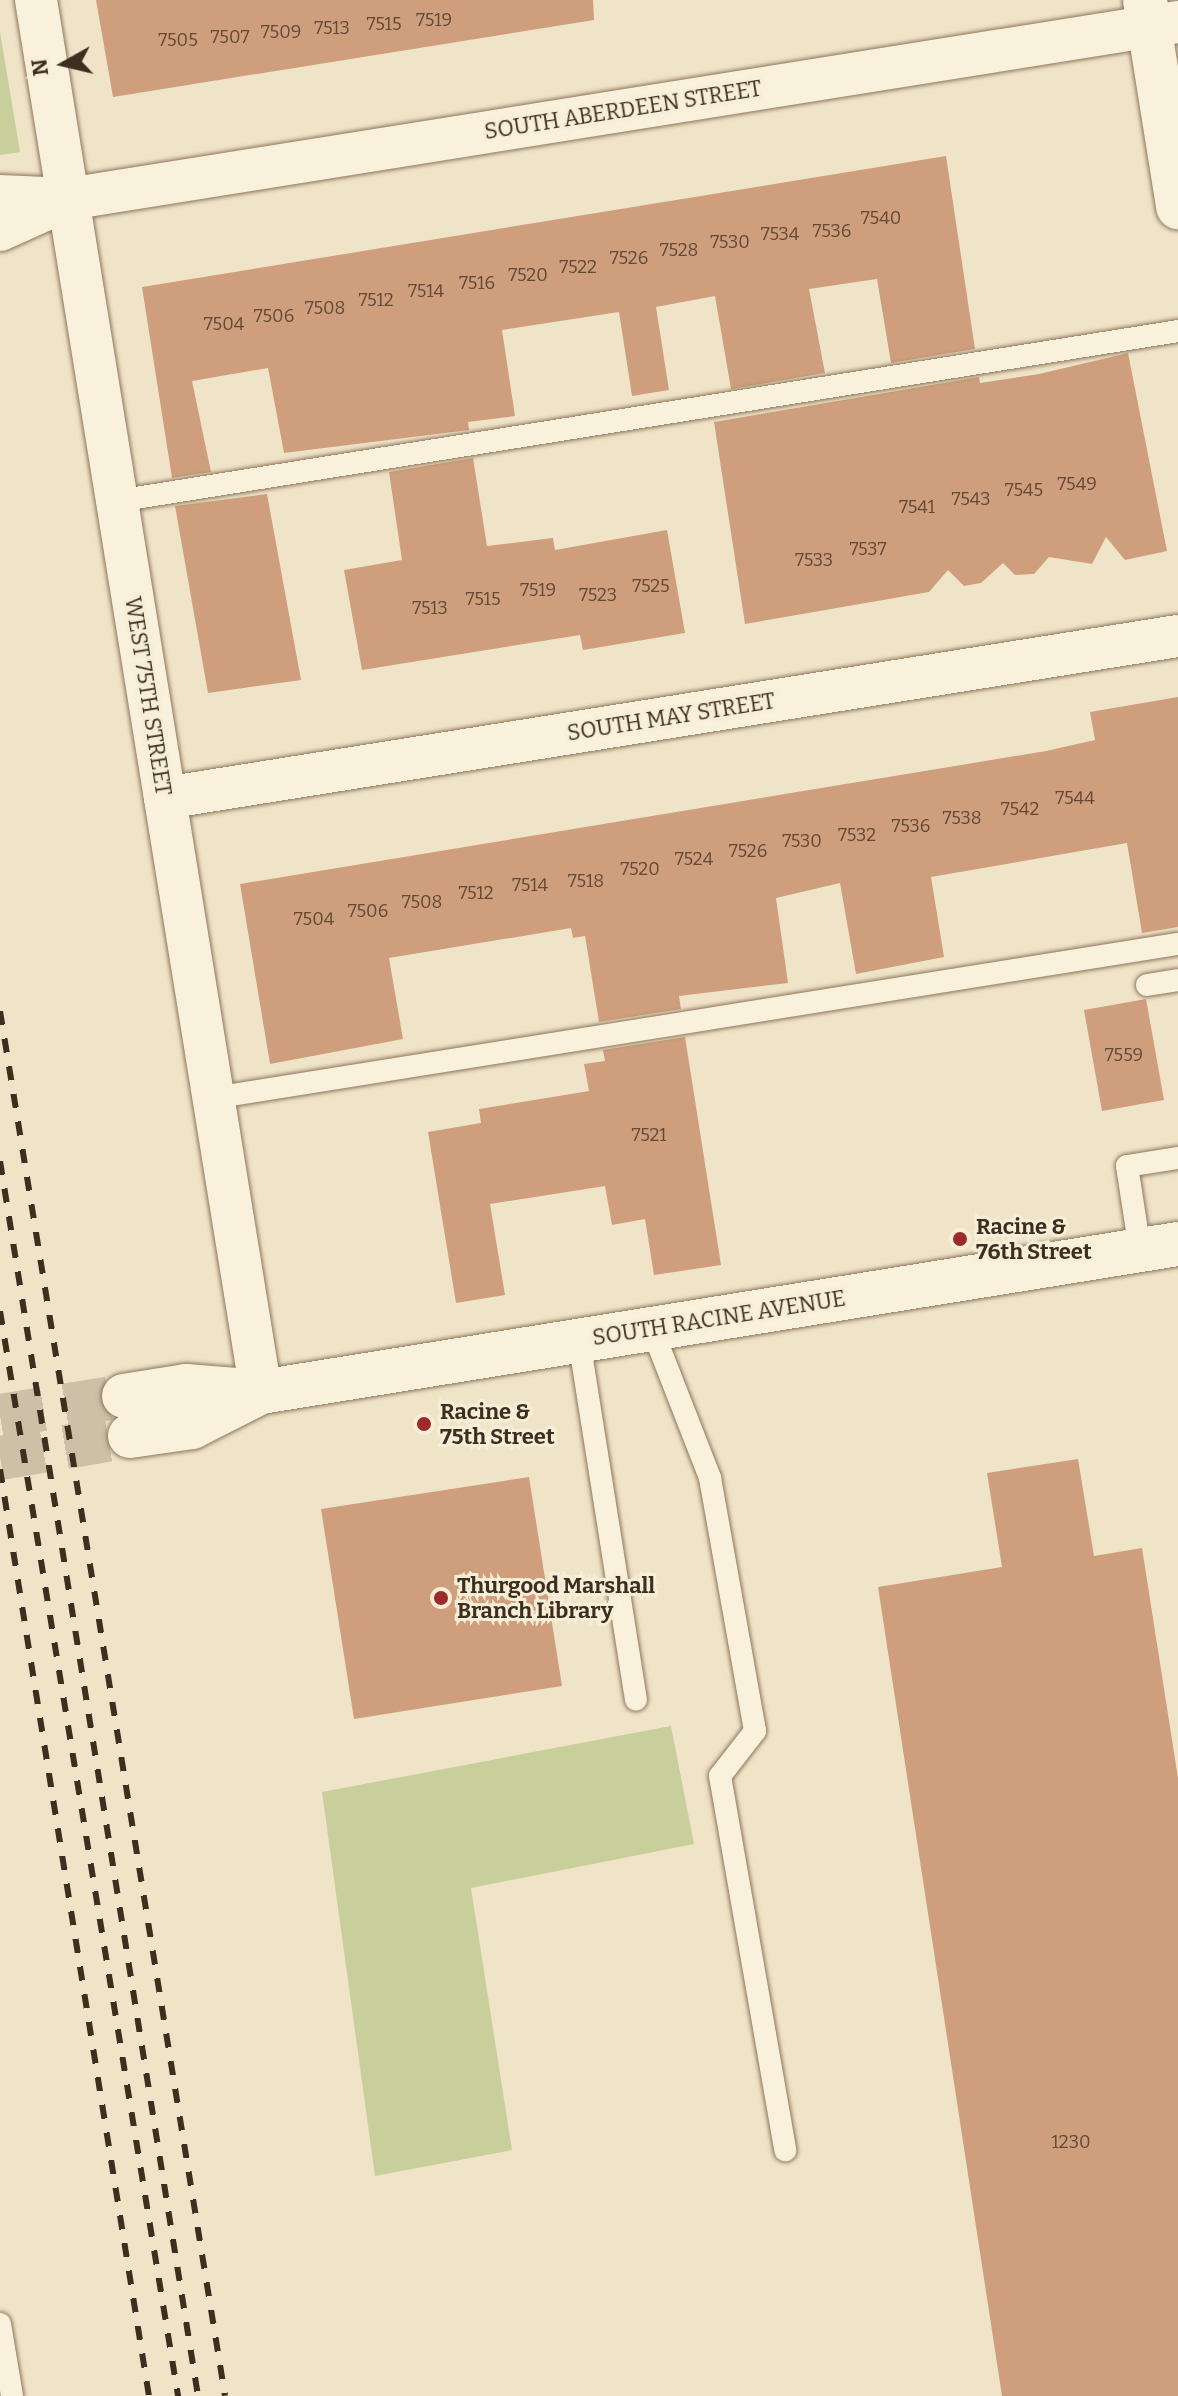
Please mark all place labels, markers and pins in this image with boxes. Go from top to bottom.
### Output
place label: Racine & 76th Street [976,1213,1092,1264]
marker: Racine & 76th Street [951,1230,969,1248]
place label: Racine & 75th Street [440,1398,555,1450]
marker: Racine & 75th Street [415,1415,433,1433]
place label: Thurgood Marshall Branch Library [457,1572,655,1624]
marker: Thurgood Marshall Branch Library [432,1589,450,1607]

